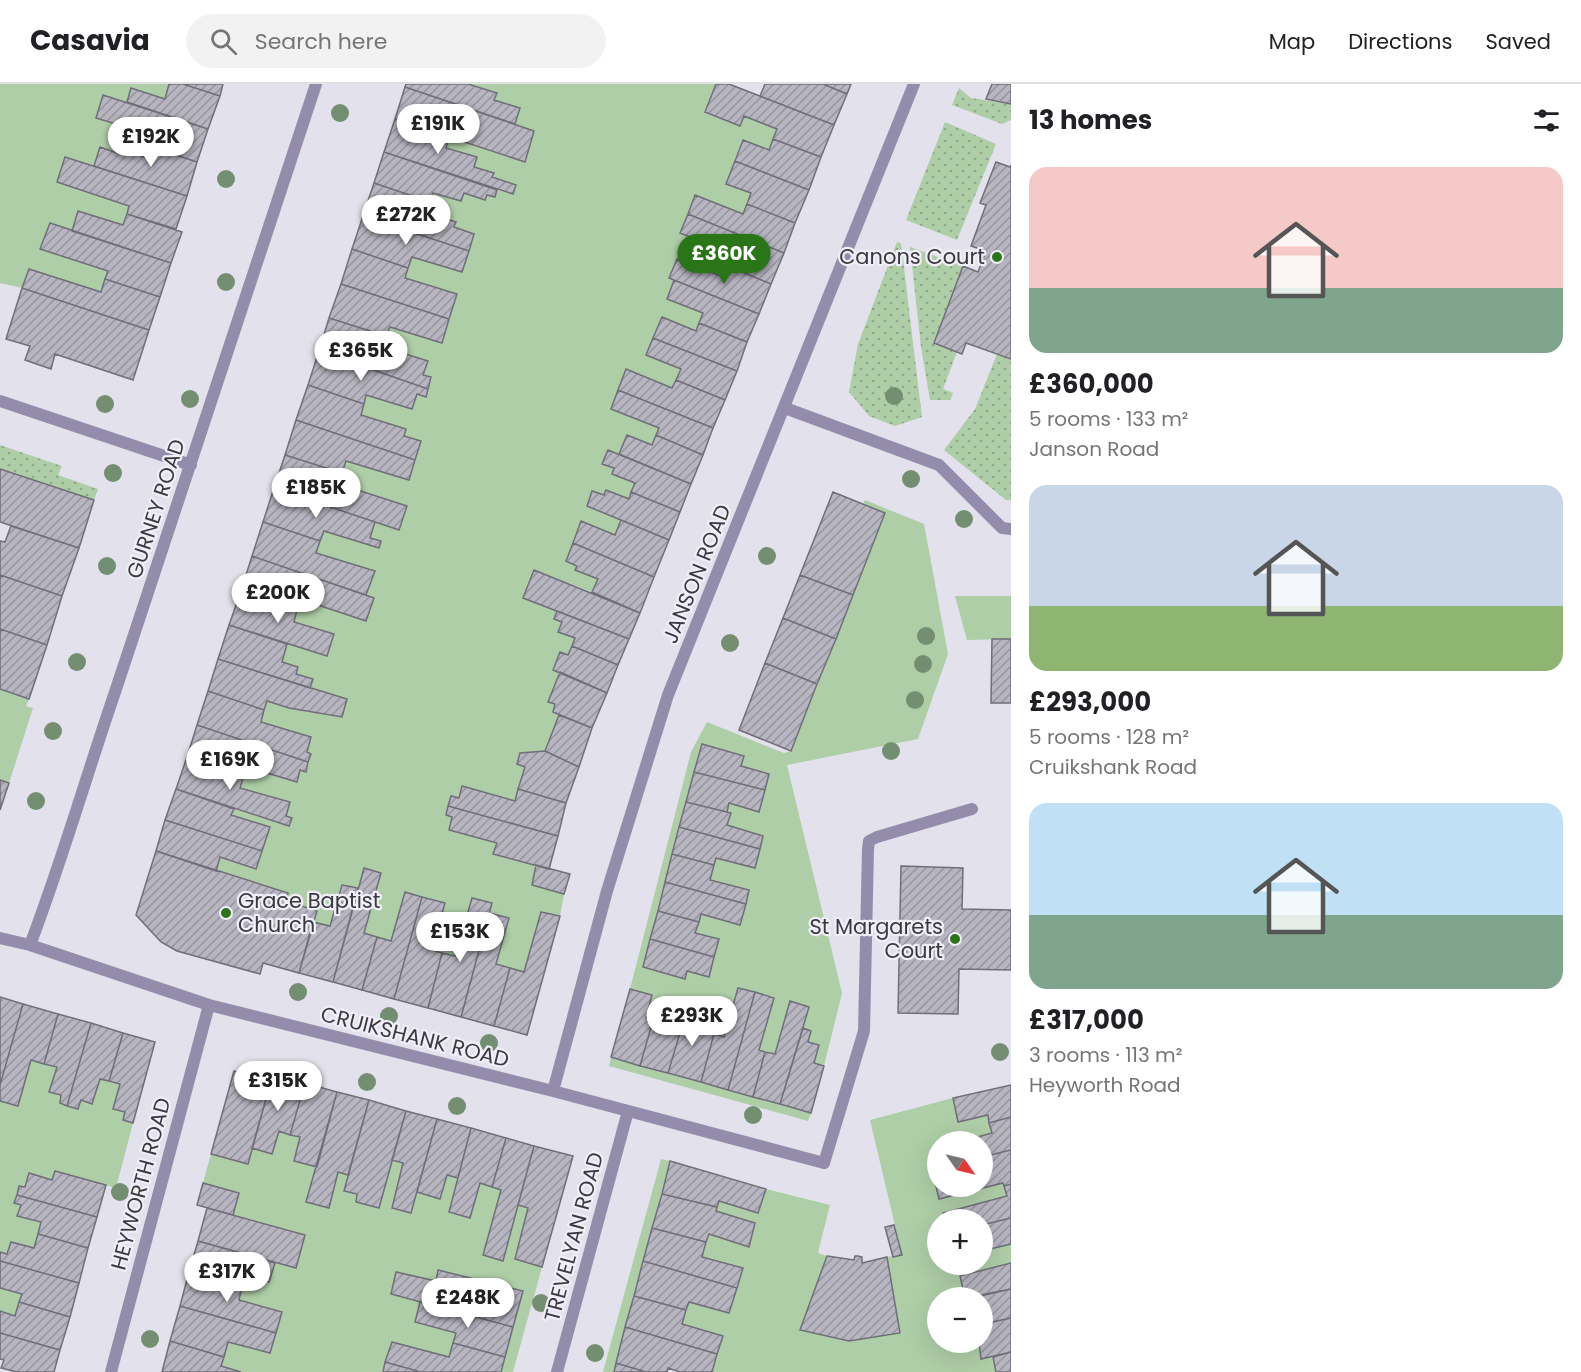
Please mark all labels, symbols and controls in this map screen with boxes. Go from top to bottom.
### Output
search box [186,14,606,68]
text: Casavia [30,21,150,60]
icon: search [207,25,240,58]
text: Search here [255,26,387,57]
text: Map [1269,27,1315,56]
text: Directions [1348,27,1452,56]
text: Saved [1485,27,1551,56]
text: 13 homes [1029,102,1152,138]
pin: £191K [396,104,480,155]
icon: filters [1530,104,1563,137]
text: £191K [411,109,465,137]
pin: £192K [109,117,193,168]
text: £192K [122,122,180,150]
pin: £272K [364,195,448,246]
text: £272K [376,200,436,228]
icon: home [1242,206,1350,314]
pin: £360K [682,234,766,285]
text: £360K [691,239,757,267]
place label: Canons Court [839,242,985,271]
marker: Canons Court [990,250,1004,264]
pin: £365K [319,331,403,382]
text: £365K [328,336,394,364]
text: £360,000 [1029,366,1154,402]
text: 5 rooms · 133 m² [1029,405,1188,433]
street label: GURNEY ROAD [119,435,192,582]
text: Janson Road [1029,435,1159,463]
pin: £185K [274,468,358,519]
text: £185K [286,473,346,501]
street label: JANSON ROAD [655,500,738,648]
icon: home [1242,524,1350,632]
pin: £200K [236,573,320,624]
text: £200K [246,578,310,606]
text: £293,000 [1029,684,1151,720]
text: 5 rooms · 128 m² [1029,723,1189,751]
pin: £169K [188,740,272,791]
text: £169K [200,745,260,773]
text: Cruikshank Road [1029,753,1197,781]
icon: home [1242,842,1350,950]
place label: Grace Baptist Church [238,886,380,939]
marker: Grace Baptist Church [219,906,233,920]
pin: £153K [418,912,502,963]
place label: St Margarets Court [809,912,943,965]
text: £153K [430,917,490,945]
marker: St Margarets Court [948,932,962,946]
pin: £293K [650,996,734,1047]
street label: CRUIKSHANK ROAD [318,999,512,1074]
text: £293K [660,1001,724,1029]
text: £317,000 [1029,1002,1144,1038]
text: 3 rooms · 113 m² [1029,1041,1182,1069]
pin: £315K [236,1061,320,1112]
text: £315K [248,1066,308,1094]
text: Heyworth Road [1029,1071,1181,1099]
street label: HEYWORTH ROAD [104,1095,177,1273]
north arrow [927,1131,993,1197]
map controls [927,1131,993,1353]
street label: TREVELYAN ROAD [537,1149,610,1325]
button: + [927,1209,993,1275]
pin: £317K [185,1252,269,1303]
text: £317K [198,1257,256,1285]
pin: £248K [426,1278,510,1329]
text: £248K [435,1283,501,1311]
button: − [927,1287,993,1353]

